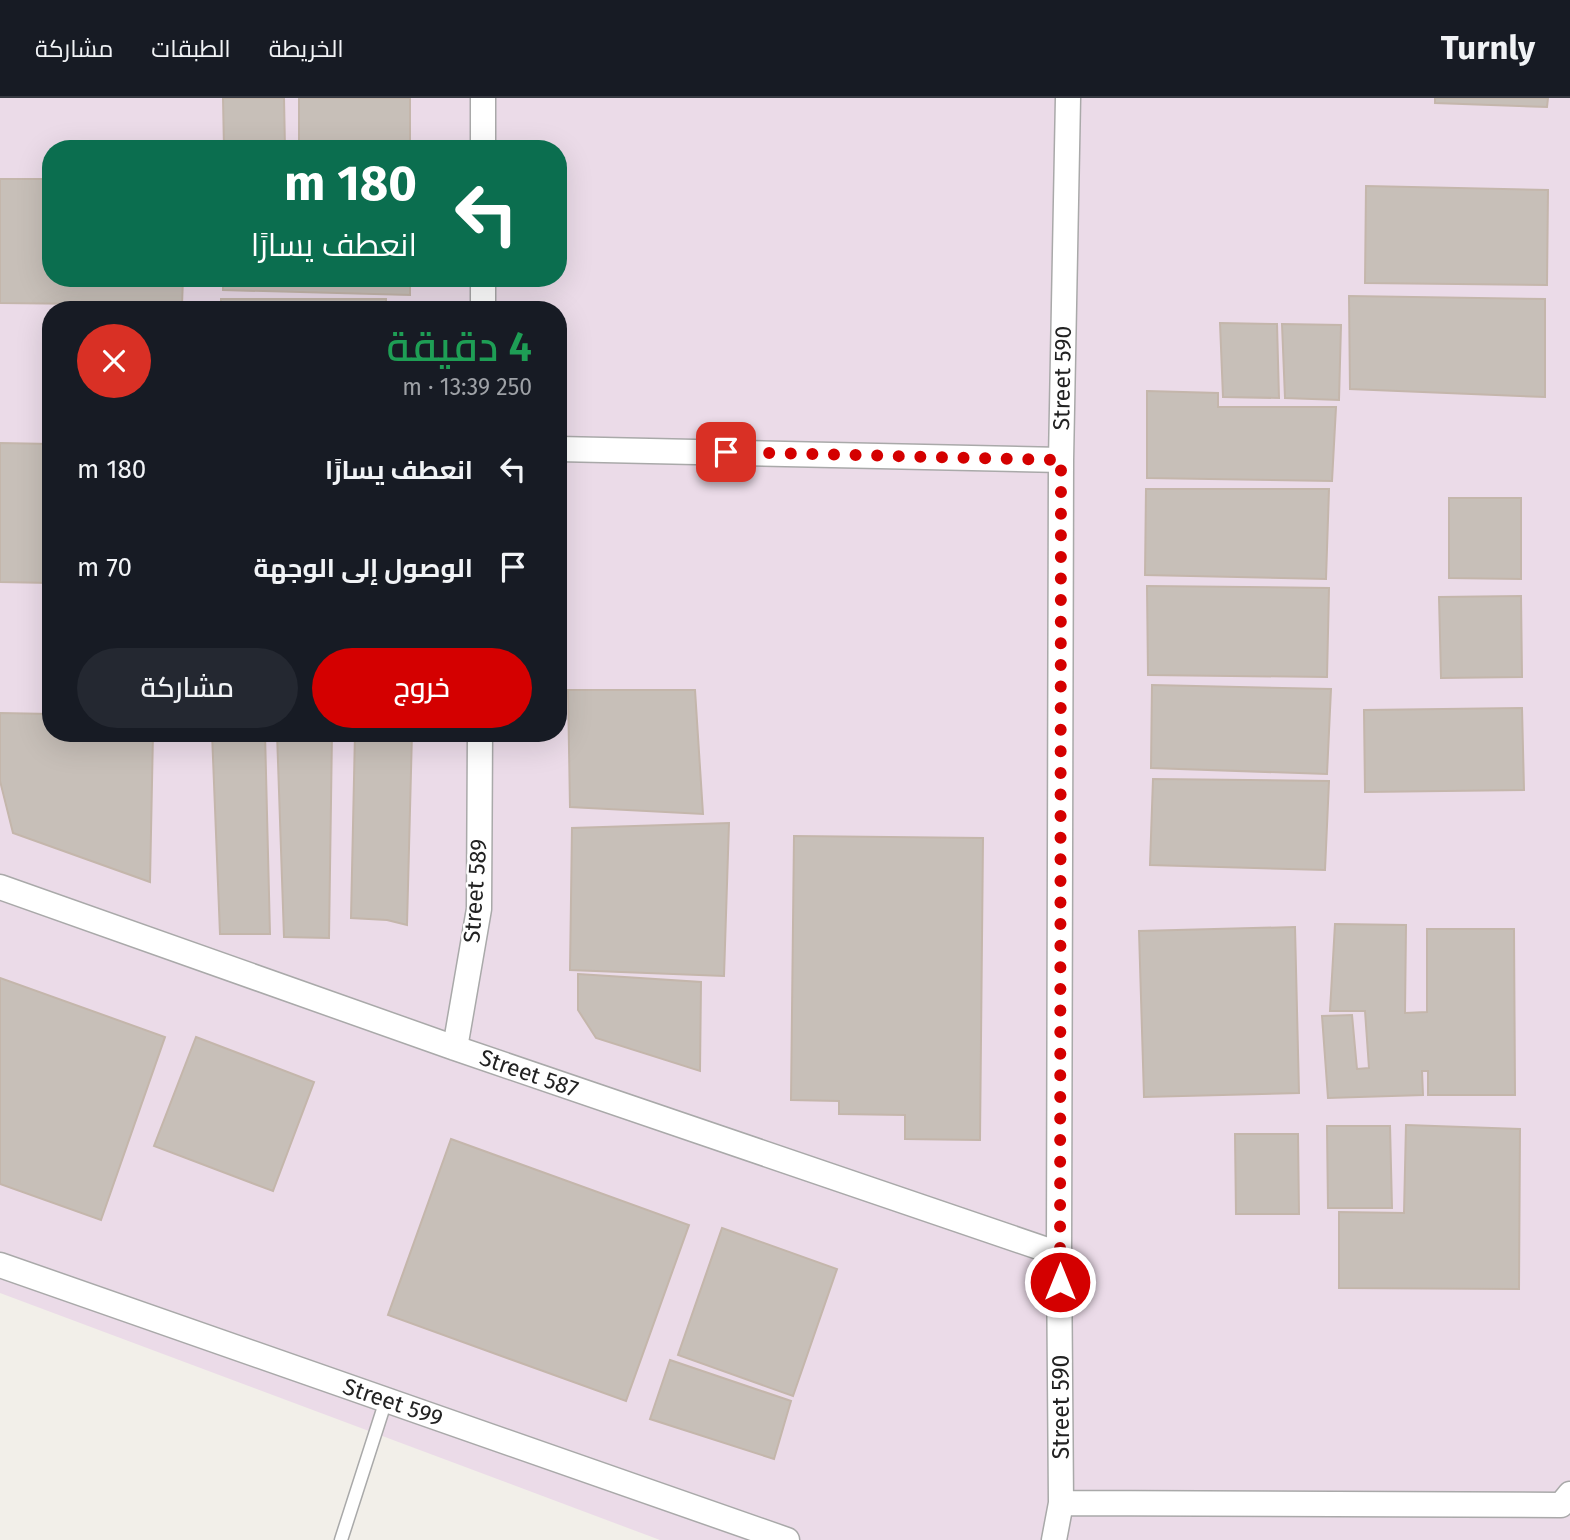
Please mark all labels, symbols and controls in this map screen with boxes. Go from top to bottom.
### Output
text: Turnly [1441,28,1535,68]
text: مشاركة [35,35,113,63]
text: الطبقات [151,35,231,63]
text: الخريطة [269,35,344,63]
text: 180 m [284,154,417,213]
icon: left [441,168,532,259]
text: انعطف يسارًا [251,226,417,264]
text: 4 دقيقة [386,322,532,372]
button: close [77,324,151,398]
street label: Street 590 [1047,325,1077,431]
text: 250 m · 13:39 [402,373,532,401]
pin [696,422,756,482]
icon: arrive [707,433,745,471]
icon: left [494,450,532,488]
text: 180 m [77,454,146,485]
text: انعطف يسارًا [325,455,473,486]
icon: arrive [494,548,532,586]
text: 70 m [77,552,132,583]
text: الوصول إلى الوجهة [254,553,473,584]
button: مشاركة [77,648,298,728]
button: خروج [312,648,532,728]
street label: Street 589 [457,838,493,944]
street label: Street 587 [476,1043,582,1103]
position arrow [1023,1245,1097,1319]
street label: Street 590 [1047,1355,1075,1459]
street label: Street 599 [339,1372,447,1432]

